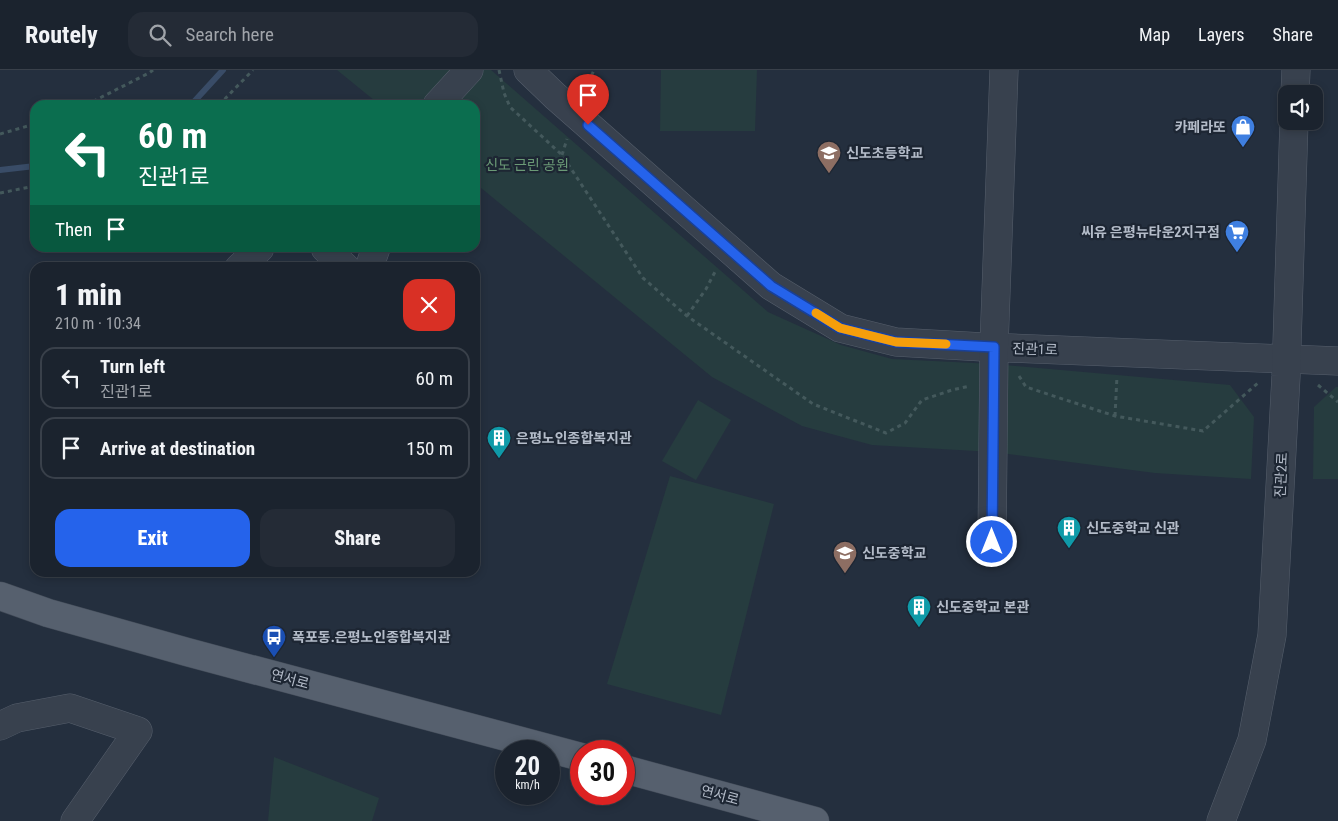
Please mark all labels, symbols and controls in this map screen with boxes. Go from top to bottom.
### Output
search box [128,12,478,57]
text: Routely [25,21,98,49]
icon: search [146,21,174,49]
text: Search here [186,23,274,46]
text: Map [1139,24,1170,45]
text: Layers [1198,24,1245,45]
text: Share [1273,24,1313,45]
pin [567,74,609,125]
icon: arrive [574,81,602,109]
map controls [1278,85,1323,130]
button: sound [1278,85,1323,130]
shop icon: 카페라또 [1230,114,1256,148]
text: 60 m [138,116,207,157]
place label: 카페라또 [1174,119,1226,135]
icon: left [55,120,120,185]
school or university icon: 신도초등학교 [816,140,842,174]
place label: 신도초등학교 [846,145,923,161]
park label: 신도 근린 공원 [485,157,569,173]
text: 진관1로 [138,164,210,189]
icon: arrive [102,215,130,243]
text: Then [55,218,92,241]
supermarket icon: 씨유 은평뉴타운2지구점 [1224,219,1250,253]
place label: 씨유 은평뉴타운2지구점 [1081,224,1220,240]
text: 1 min [55,277,122,312]
button: close [403,279,455,331]
text: 210 m · 10:34 [55,314,141,333]
street label: 진관1로 [1012,340,1058,358]
text: Turn left [100,355,165,378]
icon: left [57,364,85,392]
text: 60 m [416,367,453,390]
text: 진관1로 [100,382,152,401]
building icon: 은평노인종합복지관 [486,425,512,459]
place label: 은평노인종합복지관 [516,430,632,446]
icon: arrive [57,434,85,462]
text: Arrive at destination [100,437,255,460]
text: 150 m [406,437,453,460]
street label: 진관2로 [1272,452,1290,498]
button: Exit [55,509,250,567]
button: Share [260,509,455,567]
position arrow [965,515,1017,567]
building icon: 신도중학교 신관 [1056,515,1082,549]
place label: 신도중학교 신관 [1086,520,1180,536]
school or university icon: 신도중학교 [832,540,858,574]
place label: 신도중학교 [862,545,927,561]
building icon: 신도중학교 본관 [906,594,932,628]
place label: 신도중학교 본관 [936,599,1030,615]
bus stop icon: 폭포동.은평노인종합복지관 [261,624,287,658]
place label: 폭포동.은평노인종합복지관 [292,629,451,645]
street label: 연서로 [269,666,311,692]
speed limit sign: 30 [570,740,635,805]
text: 20 [515,752,540,781]
text: km/h [515,778,540,792]
street label: 연서로 [699,782,741,808]

